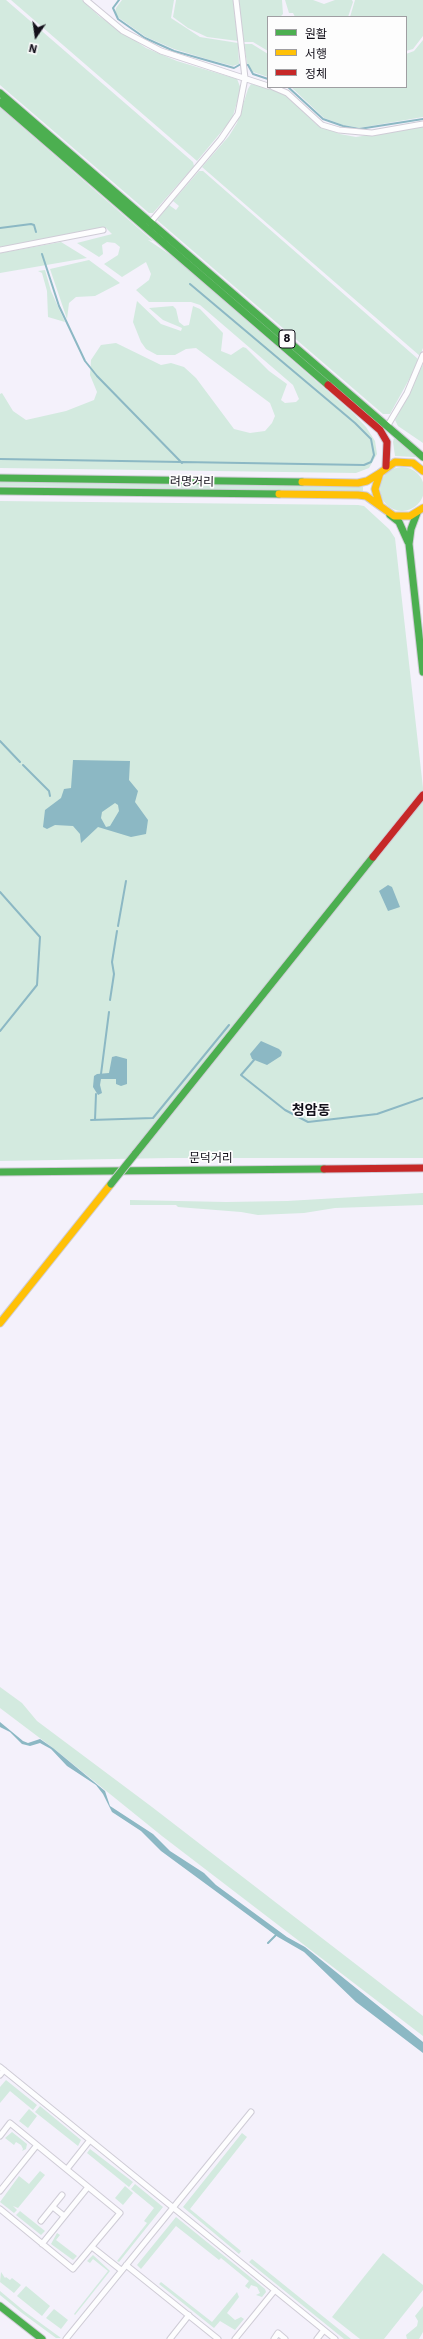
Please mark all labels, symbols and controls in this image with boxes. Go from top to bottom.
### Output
north arrow [16,16,56,56]
legend [267,16,407,88]
text: 원활 [305,27,327,41]
text: N [28,41,39,55]
text: 서행 [305,47,327,61]
text: 정체 [305,67,327,81]
road number: 8 [279,330,295,348]
street label: 려명거리 [170,474,214,490]
district label: 청암동 [292,1103,330,1119]
street label: 문덕거리 [189,1151,233,1165]

